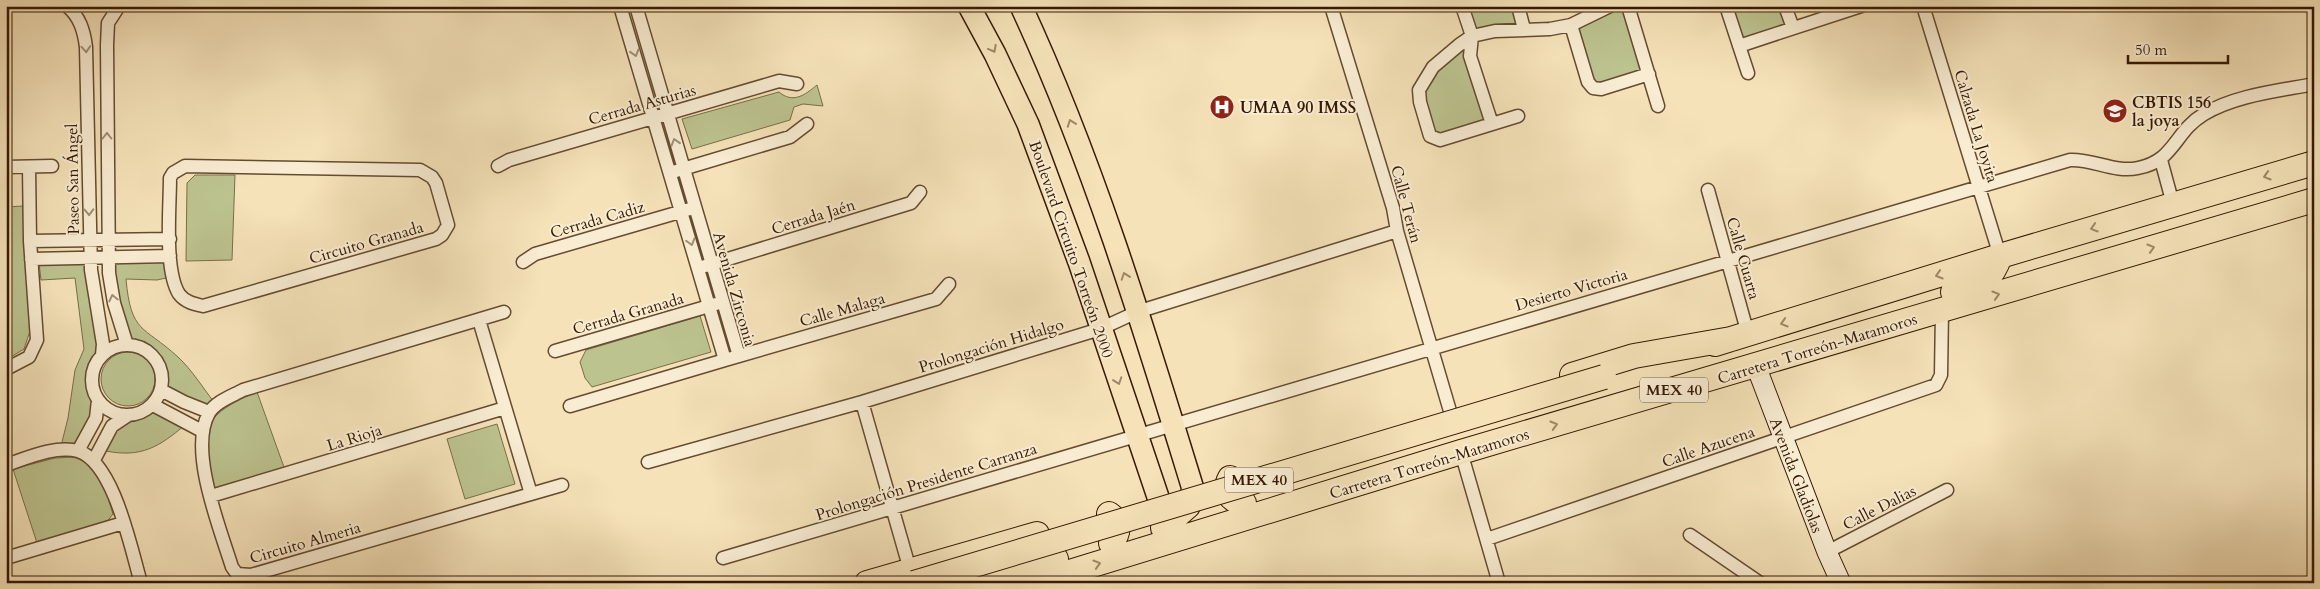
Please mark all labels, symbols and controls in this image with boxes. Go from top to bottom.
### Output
scale bar [2128,32,2228,64]
text: 50 m [2135,40,2167,60]
one-way arrow [987,44,997,53]
one-way arrow [80,46,91,54]
one-way arrow [629,48,639,56]
street label: Calzada La Joyita [1948,67,2004,185]
street label: Cerrada Asturias [586,79,699,131]
place label: CBTIS 156 la joya [2132,92,2211,132]
hospital icon: UMAA 90 IMSS [1209,94,1235,120]
place label: UMAA 90 IMSS [1240,97,1356,119]
school or university icon: CBTIS 156 la joya [2102,98,2128,124]
one-way arrow [1067,119,1077,127]
street label: Paseo San Ángel [61,123,85,235]
one-way arrow [102,132,112,140]
one-way arrow [671,138,681,146]
street label: Boulevard Circuito Torreón 2000 [1023,138,1119,361]
street label: Calle Terán [1385,163,1427,246]
one-way arrow [2263,171,2272,181]
street label: Cerrada Jaén [769,194,858,240]
street label: Cerrada Cadiz [548,196,647,244]
one-way arrow [84,208,94,216]
street label: Calle Cuarta [1721,215,1765,302]
street label: Circuito Granada [307,216,426,270]
one-way arrow [2091,222,2099,232]
street label: Avenida Zirconia [707,229,761,349]
one-way arrow [685,237,695,246]
one-way arrow [2147,244,2155,254]
street label: Desierto Victoria [1513,263,1630,316]
one-way arrow [1935,269,1944,279]
one-way arrow [1121,272,1131,281]
street label: Calle Malaga [797,287,888,333]
street label: Cerrada Granada [570,288,686,340]
one-way arrow [1991,290,1999,300]
one-way arrow [108,294,119,303]
street label: Carretera Torreón-Matamoros [1715,308,1920,390]
street label: Prolongación Hidalgo [916,313,1067,378]
one-way arrow [1780,317,1788,327]
one-way arrow [1112,376,1122,385]
road number: MEX 40 [1640,378,1708,402]
street label: Avenida Gladiolas [1764,415,1828,536]
street label: La Rioja [324,419,385,457]
one-way arrow [1550,421,1558,431]
street label: Calle Azucena [1659,421,1758,473]
street label: Carretera Torreón-Matamoros [1327,423,1532,505]
street label: Prolongación Presidente Carranza [813,438,1040,526]
road number: MEX 40 [1225,468,1293,492]
street label: Calle Dalias [1839,480,1920,536]
street label: Circuito Almeria [247,517,363,569]
one-way arrow [1093,559,1101,569]

